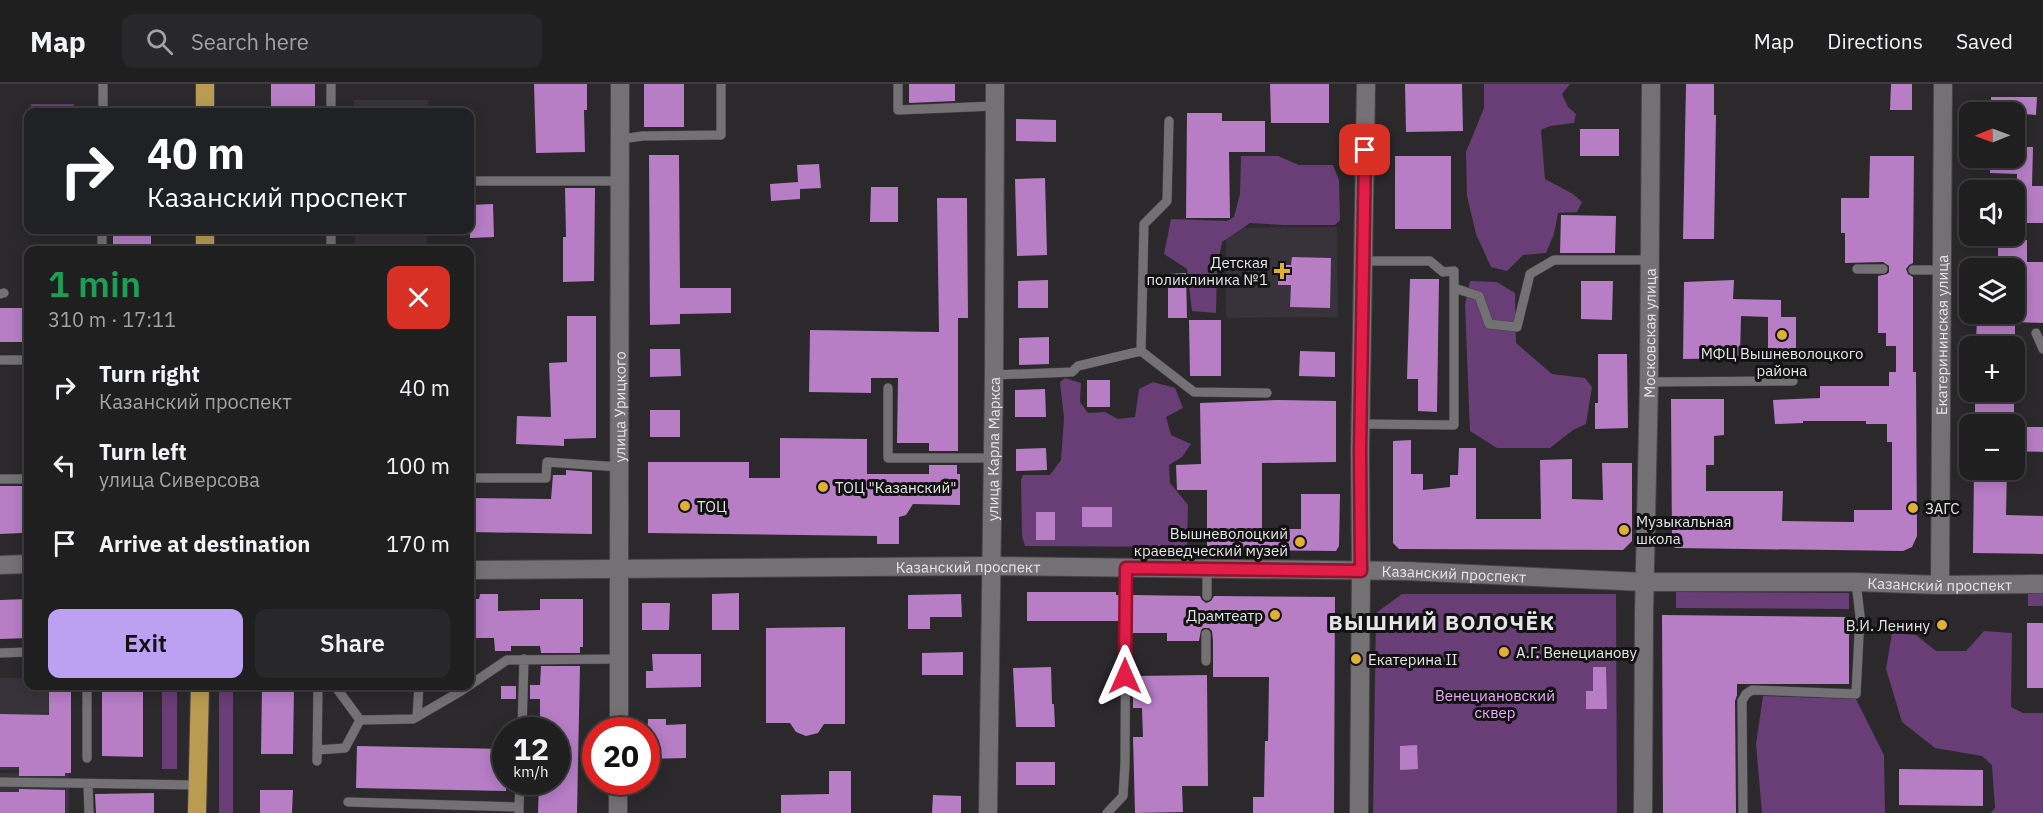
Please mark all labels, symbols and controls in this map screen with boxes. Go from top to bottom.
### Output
search box [122,14,542,68]
text: Map [30,23,86,60]
icon: search [143,25,176,58]
text: Search here [191,27,309,56]
text: Map [1754,27,1794,55]
text: Directions [1827,27,1923,55]
text: Saved [1956,27,2013,55]
north arrow [1959,102,2025,168]
map controls [1959,102,2025,480]
pin [1339,124,1390,175]
text: 40 m [147,126,245,181]
icon: right [48,132,126,210]
icon: arrive [1348,133,1381,166]
text: Казанский проспект [147,179,407,214]
button: sound [1959,180,2025,246]
place label: Детская поликлиника №1 [1147,253,1268,289]
street label: Екатерининская улица [1932,255,1951,415]
button: layers [1959,258,2025,324]
text: 1 min [48,260,141,307]
marker: Детская поликлиника №1 [1273,262,1291,280]
button: close [387,266,450,329]
street label: Московская улица [1639,268,1659,398]
text: 310 m · 17:11 [48,306,176,333]
marker: МФЦ Вышневолоцкого района [1775,328,1789,342]
button: + [1959,336,2025,402]
place label: МФЦ Вышневолоцкого района [1701,344,1863,380]
street label: улица Урицкого [610,351,629,463]
text: Turn right [99,359,200,388]
icon: right [48,371,81,404]
text: 40 m [399,373,450,402]
street label: улица Карла Маркса [982,377,1003,521]
text: Казанский проспект [99,388,292,415]
button: − [1959,414,2025,480]
text: Turn left [99,437,187,466]
icon: left [48,449,81,482]
text: 100 m [386,451,450,480]
text: улица Сиверсова [99,466,260,493]
place label: ТОЦ "Казанский" [835,478,957,497]
marker: ТОЦ "Казанский" [816,480,830,494]
place label: ТОЦ [697,497,727,516]
marker: ТОЦ [678,499,692,513]
place label: ЗАГС [1925,499,1960,518]
marker: ЗАГС [1906,501,1920,515]
place label: Музыкальная школа [1636,512,1731,548]
marker: Музыкальная школа [1617,523,1631,537]
place label: Вышневолоцкий краеведческий музей [1134,524,1288,560]
icon: arrive [48,527,81,560]
text: Arrive at destination [99,529,310,558]
text: 170 m [386,529,450,558]
marker: Вышневолоцкий краеведческий музей [1293,535,1307,549]
street label: Казанский проспект [896,556,1040,576]
street label: Казанский проспект [1382,561,1527,586]
street label: Казанский проспект [1867,573,2012,595]
place label: Драмтеатр [1186,606,1263,625]
marker: Драмтеатр [1268,608,1282,622]
district label: ВЫШНИЙ ВОЛОЧЁК [1329,608,1555,636]
button: Exit [48,609,243,678]
button: Share [255,609,450,678]
place label: В.И. Ленину [1846,616,1931,635]
marker: В.И. Ленину [1935,618,1949,632]
place label: А.Г. Венецианову [1516,643,1638,662]
position arrow [1093,644,1157,708]
marker: А.Г. Венецианову [1497,645,1511,659]
place label: Екатерина II [1368,650,1458,669]
marker: Екатерина II [1349,652,1363,666]
park label: Венециановский сквер [1435,686,1555,722]
speed limit sign: 20 [582,717,660,795]
text: 12 [513,729,549,768]
text: km/h [513,762,549,781]

